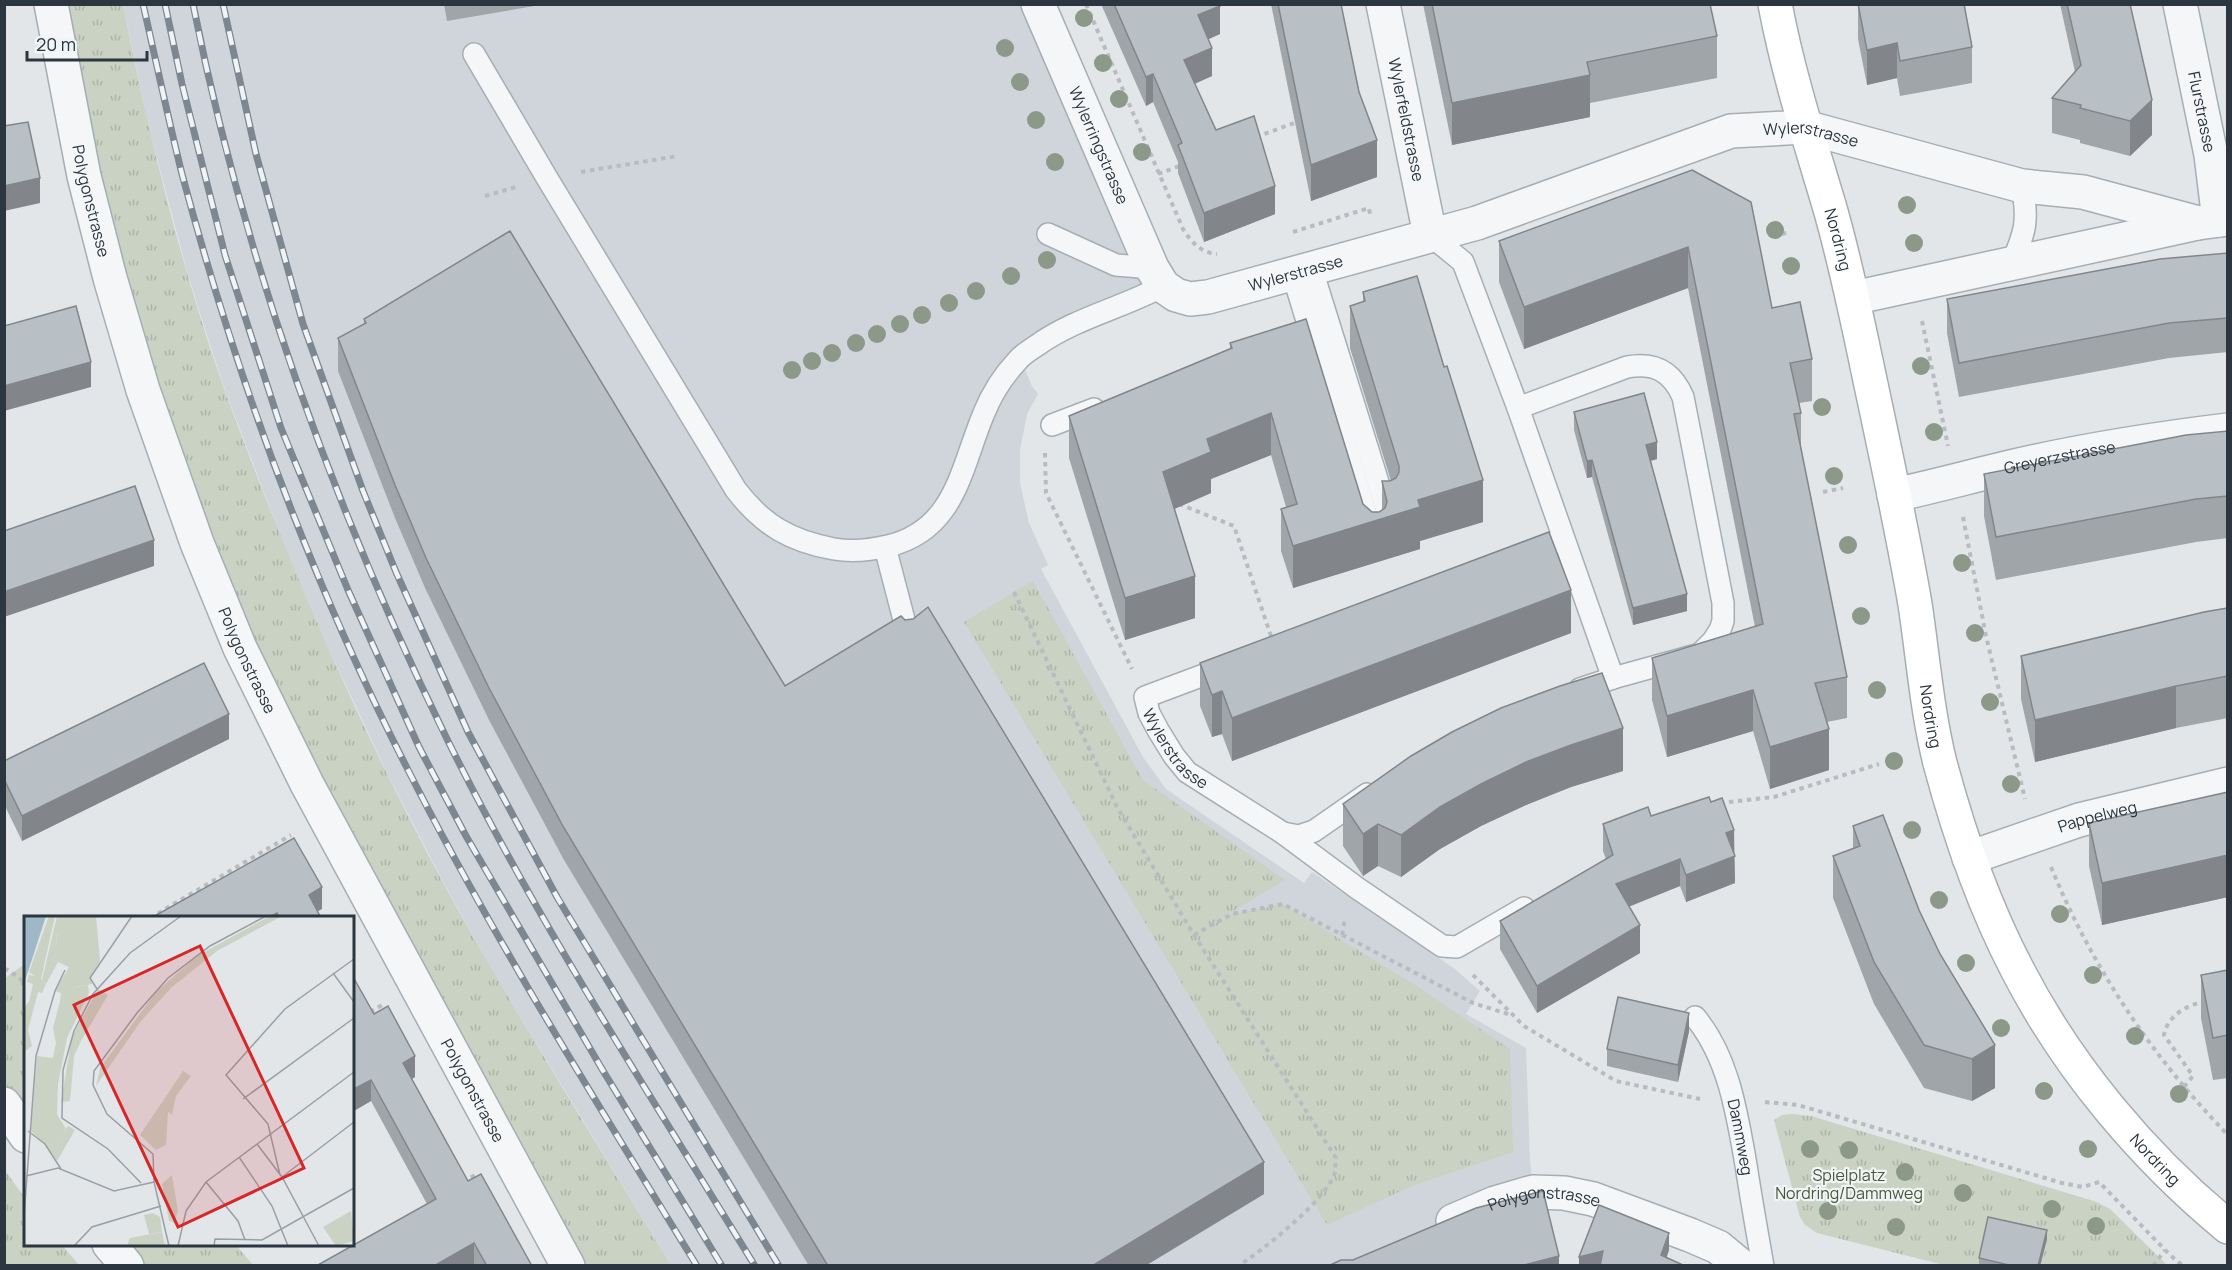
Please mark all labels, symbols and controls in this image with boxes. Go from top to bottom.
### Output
scale bar [27,24,147,62]
text: 20 m [36,32,76,56]
street label: Wylerfeldstrasse [1383,56,1430,183]
street label: Flurstrasse [2183,69,2221,154]
street label: Wylerringstrasse [1064,83,1134,208]
street label: Wylerstrasse [1762,116,1861,152]
street label: Polygonstrasse [67,143,115,259]
street label: Nordring [1819,206,1857,273]
street label: Wylerstrasse [1246,249,1345,296]
street label: Greyerzstrasse [2002,435,2117,479]
street label: Polygonstrasse [213,604,281,717]
street label: Nordring [1915,683,1947,750]
street label: Wylerstrasse [1138,705,1213,794]
street label: Pappelweg [2055,795,2139,838]
inset map [24,916,354,1246]
street label: Polygonstrasse [436,1035,510,1146]
street label: Dammweg [1722,1097,1758,1177]
street label: Nordring [2125,1129,2185,1190]
park label: Spielplatz Nordring/Dammweg [1775,1164,1923,1204]
street label: Polygonstrasse [1484,1181,1604,1216]

